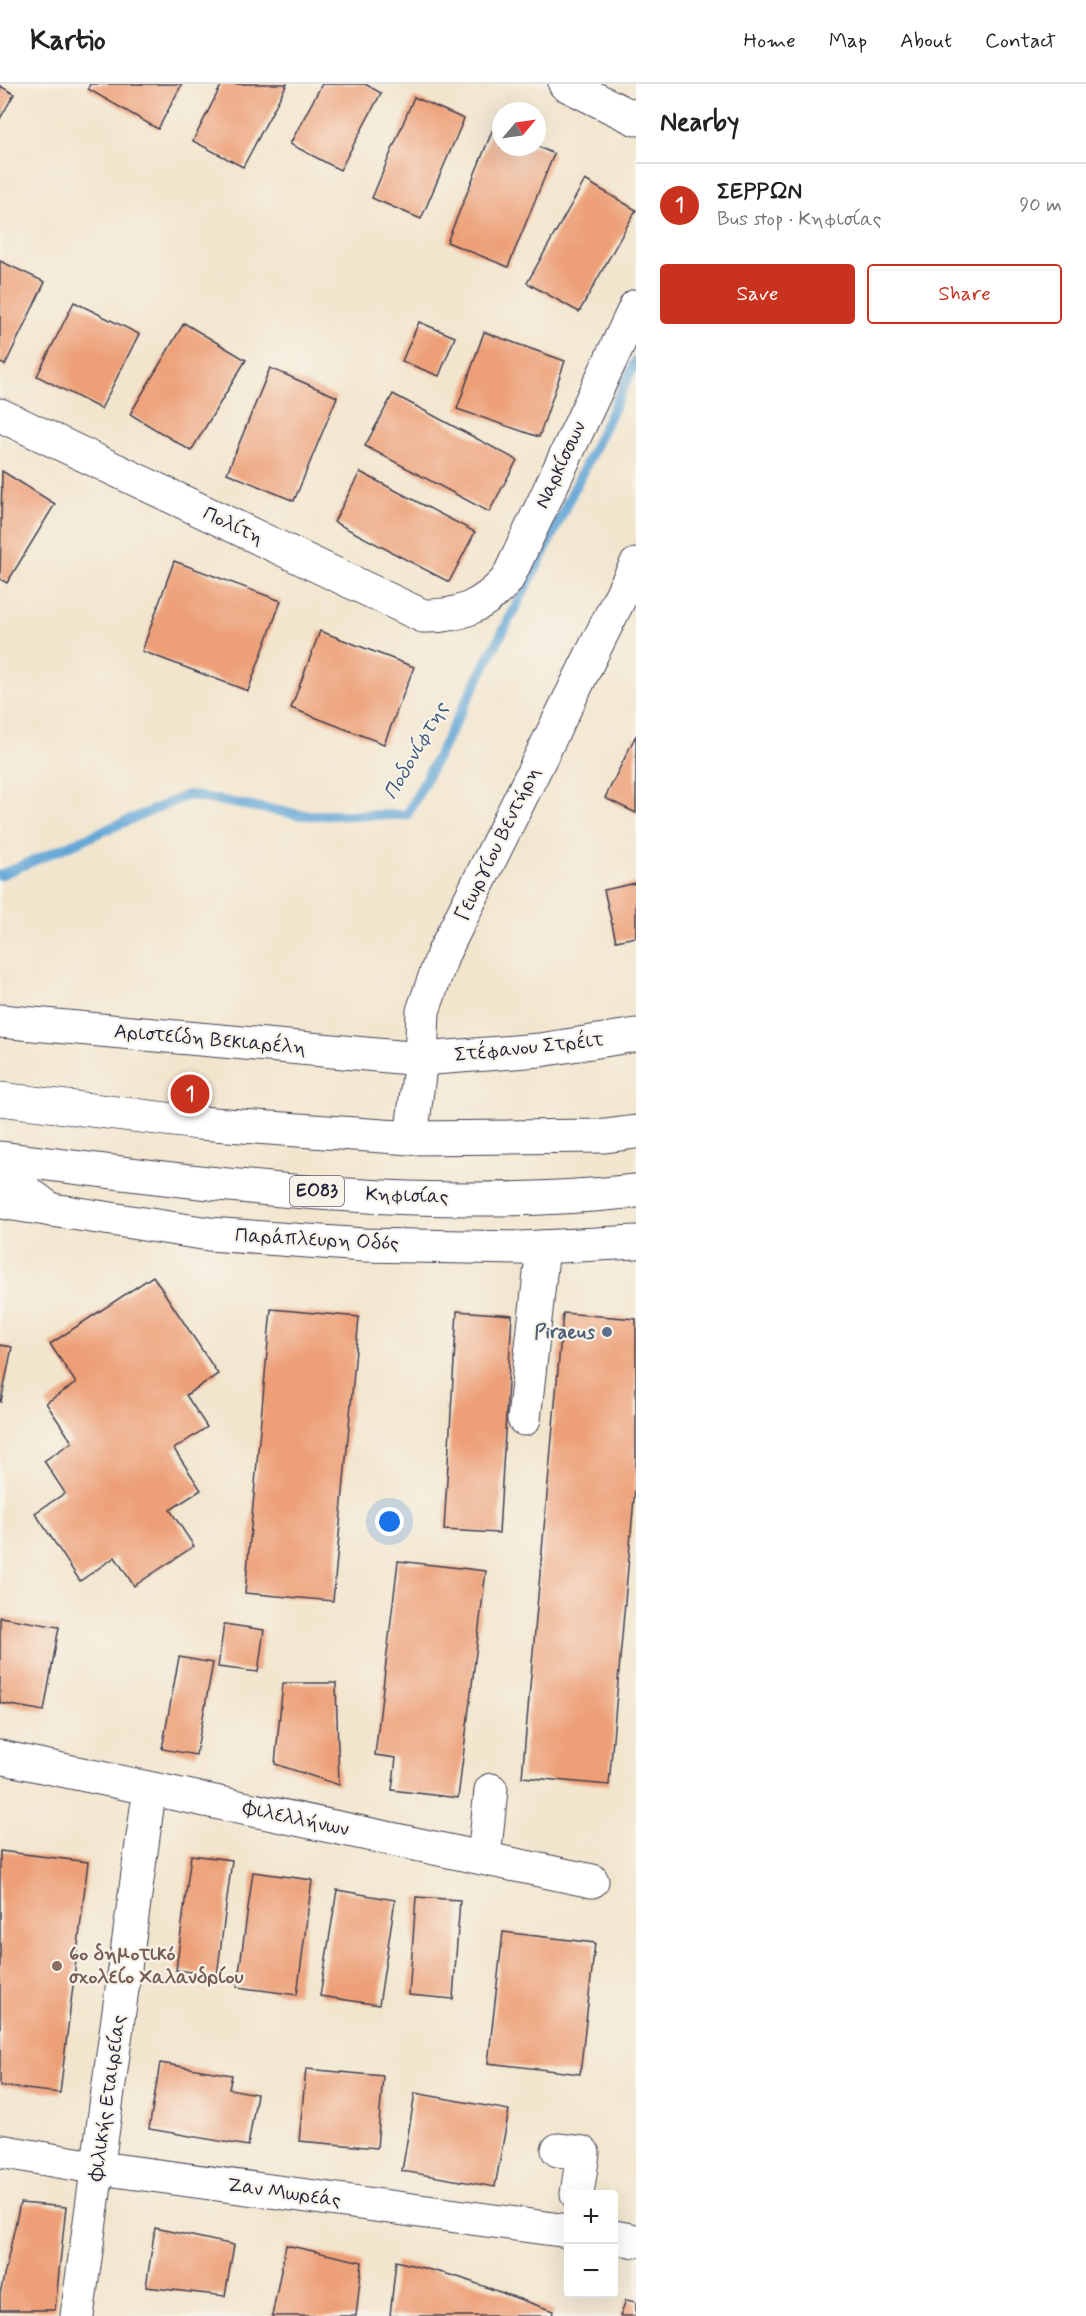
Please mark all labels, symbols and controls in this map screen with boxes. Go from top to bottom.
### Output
text: Kartio [30,23,106,60]
text: Home [744,27,796,55]
text: Map [829,27,867,55]
text: About [900,27,952,55]
text: Contact [985,27,1056,55]
north arrow [492,102,546,156]
text: Nearby [660,106,739,140]
text: ΣΕΡΡΩΝ [717,178,802,206]
text: 1 [675,192,684,219]
text: 90 m [1019,192,1062,219]
text: Bus stop · Κηφισίας [717,206,881,233]
button: Save [660,264,855,324]
button: Share [867,264,1062,324]
street label: Ναρκίσσων [529,417,593,513]
street label: Πολίτη [198,500,268,552]
water label: Ποδονίφτης [377,696,456,805]
street label: Γεωργίου Βεντήρη [449,762,547,926]
street label: Αριστείδη Βεκιαρέλη [113,1018,307,1062]
street label: Στέφανου Στρέιτ [453,1027,605,1069]
pin: 1 [170,1072,210,1116]
road number: ΕΟ83 [290,1176,344,1206]
street label: Κηφισίας [365,1181,449,1211]
street label: Παράπλευρη Οδός [234,1222,400,1258]
place label: Piraeus [534,1319,595,1346]
marker: Piraeus [600,1325,614,1339]
your location [375,1507,404,1536]
street label: Φιλελλήνων [240,1794,352,1843]
place label: 6ο δημοτικό σχολείο Χαλανδρίου [69,1941,243,1991]
marker: 6ο δημοτικό σχολείο Χαλανδρίου [50,1959,64,1973]
street label: Φιλικής Εταιρείας [83,2013,133,2184]
street label: Ζαν Μωρεάς [225,2172,343,2214]
map controls [564,2190,618,2298]
button: + [564,2190,618,2244]
button: − [564,2244,618,2298]

